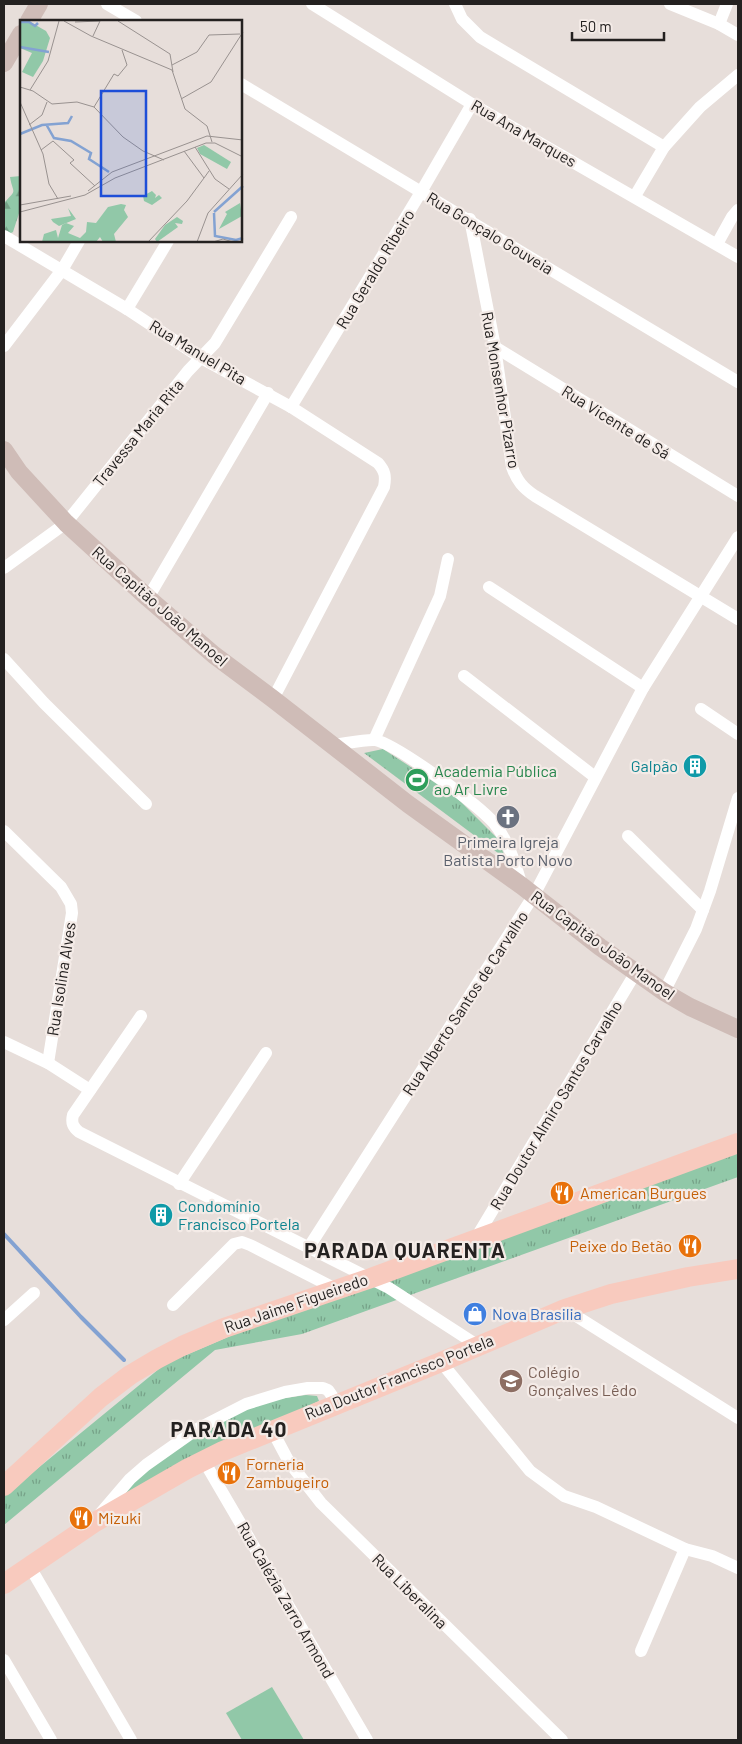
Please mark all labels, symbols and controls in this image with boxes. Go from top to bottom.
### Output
scale bar [572,10,664,42]
text: 50 m [580,17,612,35]
inset map [20,20,242,242]
street label: Rua Ana Marques [468,95,580,170]
street label: Rua Gonçalo Gouveia [424,187,557,278]
street label: Rua Geraldo Ribeiro [331,206,418,332]
street label: Rua Monsenhor Pizarro [478,310,525,470]
street label: Rua Manuel Pita [146,315,250,388]
street label: Travessa Maria Rita [88,375,187,490]
street label: Rua Vicente de Sá [559,381,674,462]
street label: Rua Capitão João Manoel [89,542,232,670]
building icon: Galpão [682,753,708,779]
place label: Galpão [631,756,678,775]
place label: Academia Pública ao Ar Livre [434,761,557,798]
sports icon: Academia Pública ao Ar Livre [404,767,430,793]
church icon: Primeira Igreja Batista Porto Novo [495,804,521,830]
place label: Primeira Igreja Batista Porto Novo [443,832,573,869]
street label: Rua Capitão João Manoel [528,886,679,1003]
street label: Rua Alberto Santos de Carvalho [398,907,531,1099]
street label: Rua Isolina Alves [42,921,79,1037]
street label: Rua Doutor Almiro Santos Carvalho [485,997,626,1213]
restaurant icon: American Burgues [549,1180,575,1206]
place label: American Burgues [580,1183,707,1202]
place label: Condomínio Francisco Portela [178,1196,300,1233]
building icon: Condomínio Francisco Portela [148,1202,174,1228]
restaurant icon: Peixe do Betão [677,1233,703,1259]
place label: Peixe do Betão [569,1236,672,1255]
district label: PARADA QUARENTA [304,1237,506,1262]
street label: Rua Jaime Figueiredo [221,1269,370,1336]
shop icon: Nova Brasilia [462,1301,488,1327]
place label: Nova Brasilia [492,1304,582,1323]
street label: Rua Doutor Francisco Portela [302,1330,496,1423]
place label: Colégio Gonçalves Lêdo [528,1362,637,1399]
school or university icon: Colégio Gonçalves Lêdo [498,1368,524,1394]
district label: PARADA 40 [171,1416,287,1441]
place label: Forneria Zambugeiro [246,1454,329,1491]
restaurant icon: Forneria Zambugeiro [216,1460,242,1486]
restaurant icon: Mizuki [68,1505,94,1531]
place label: Mizuki [98,1508,141,1527]
street label: Rua Calézia Zarro Armond [234,1518,339,1681]
street label: Rua Liberalina [369,1549,452,1632]

